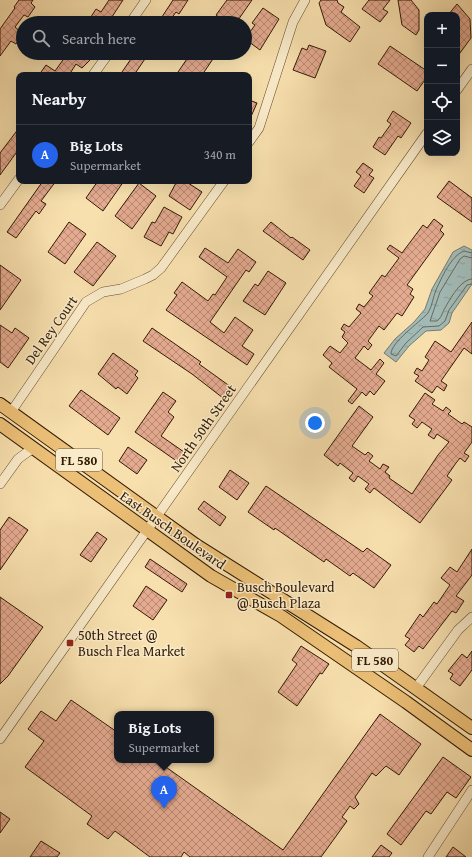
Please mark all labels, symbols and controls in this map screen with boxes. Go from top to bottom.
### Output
map controls [424,12,460,156]
button: + [424,12,460,48]
search box [16,16,252,60]
icon: search [30,27,52,49]
text: Search here [62,28,136,49]
button: − [424,48,460,84]
button: locate [424,84,460,120]
text: Nearby [32,86,86,111]
button: layers [424,120,460,156]
text: Big Lots [70,135,123,156]
text: A [41,145,49,164]
text: 340 m [204,145,236,164]
text: Supermarket [70,156,141,175]
street label: Del Rey Court [20,292,82,368]
street label: North 50th Street [165,380,241,476]
your location [305,413,325,433]
road number: FL 580 [56,449,102,471]
street label: East Busch Boulevard [116,486,230,574]
place label: Busch Boulevard @ Busch Plaza [237,577,335,613]
marker: Busch Boulevard @ Busch Plaza [224,590,234,600]
place label: 50th Street @ Busch Flea Market [78,625,185,661]
marker: 50th Street @ Busch Flea Market [65,638,75,648]
road number: FL 580 [352,649,398,671]
popup [114,711,214,763]
text: Big Lots [128,717,182,738]
text: Supermarket [128,738,200,757]
pin: A [151,776,177,809]

